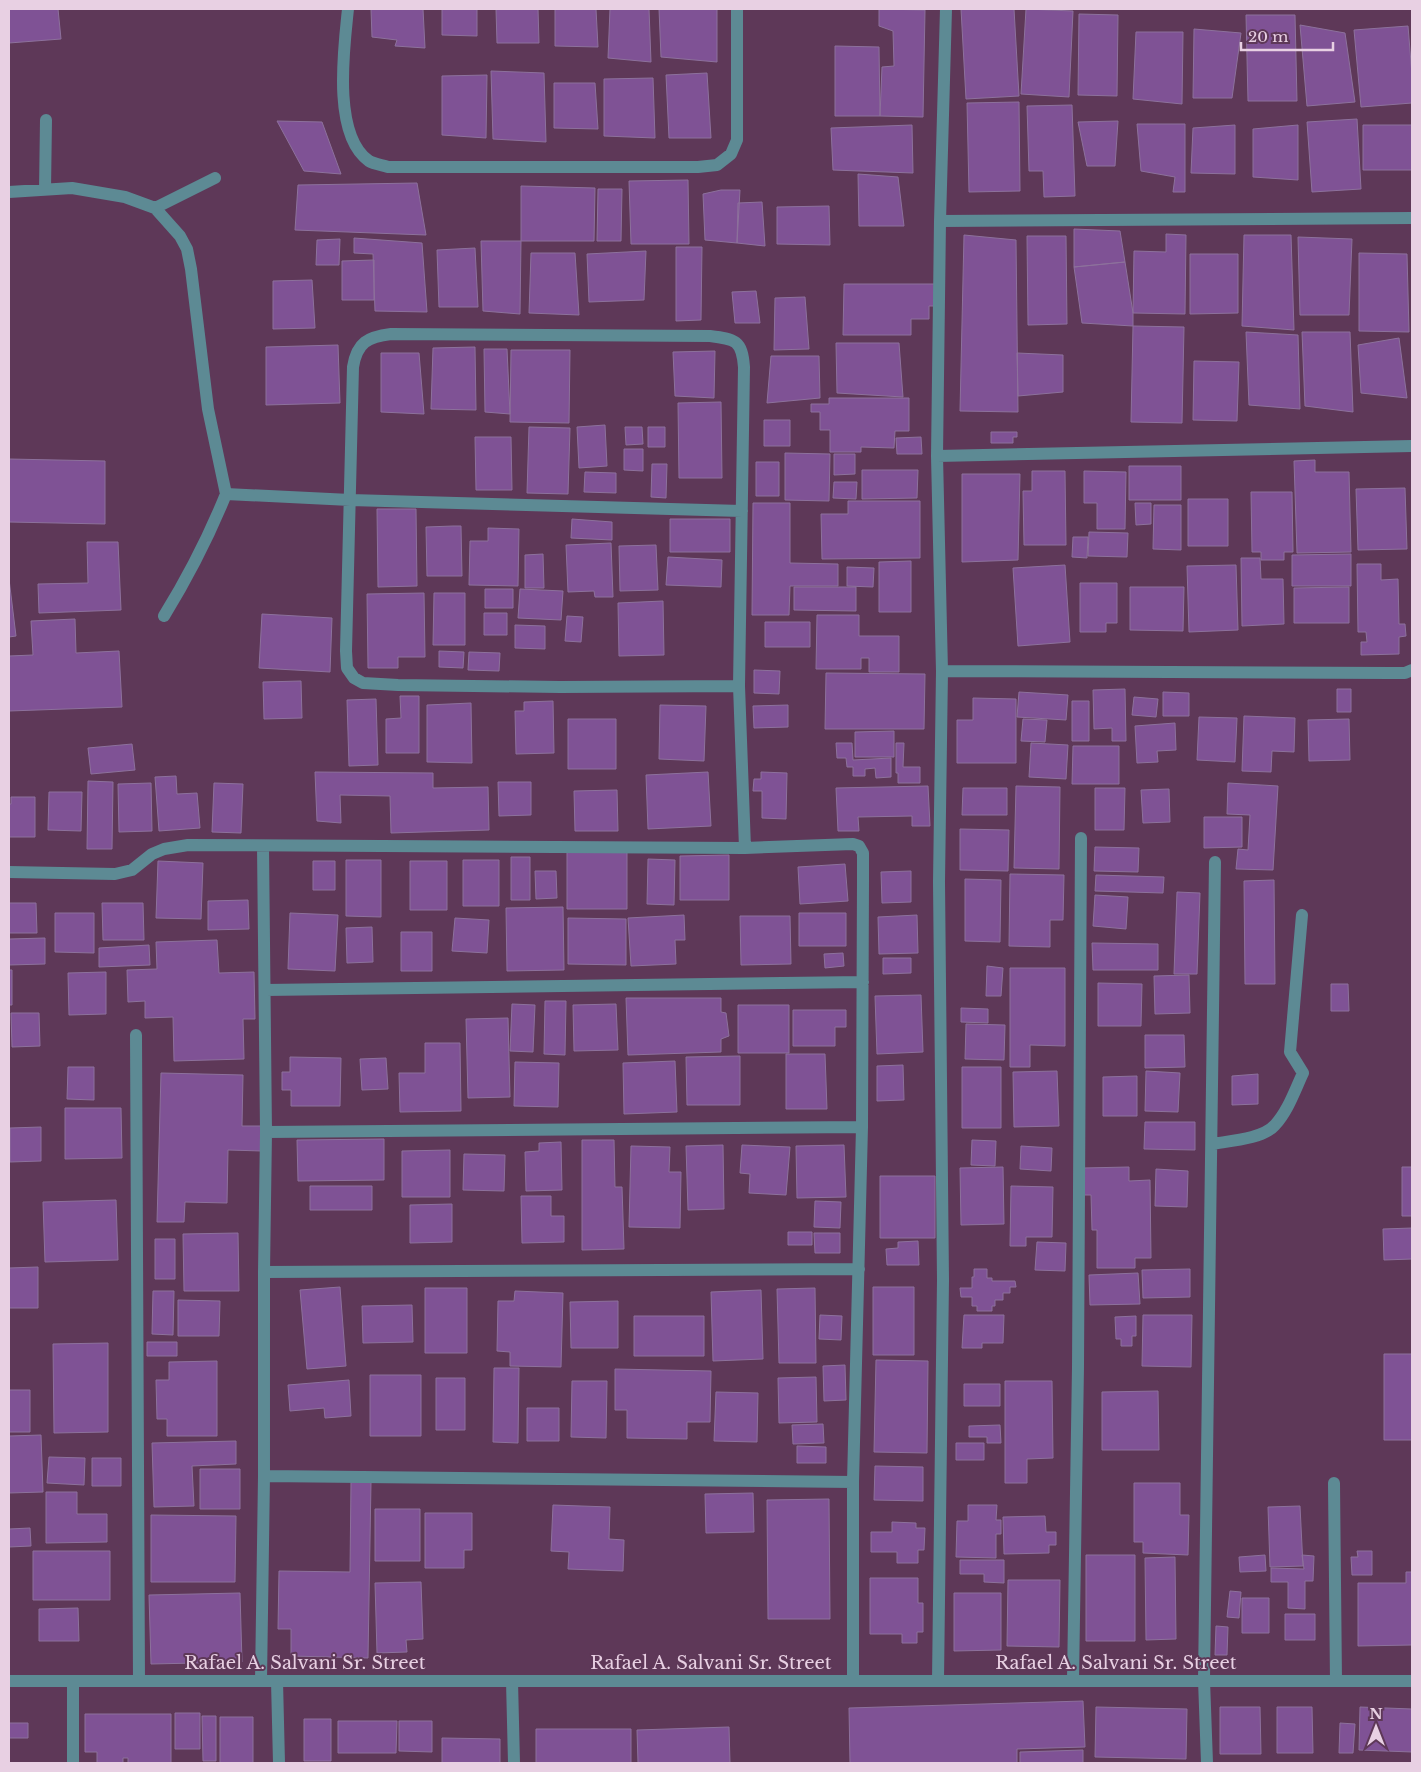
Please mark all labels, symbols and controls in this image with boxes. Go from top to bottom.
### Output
scale bar [1241,20,1334,52]
text: 20 m [1248,27,1288,46]
street label: Rafael A. Salvani Sr. Street [184,1652,426,1674]
street label: Rafael A. Salvani Sr. Street [590,1652,832,1674]
street label: Rafael A. Salvani Sr. Street [995,1652,1237,1674]
north arrow [1351,1702,1401,1752]
text: N [1369,1705,1383,1723]

